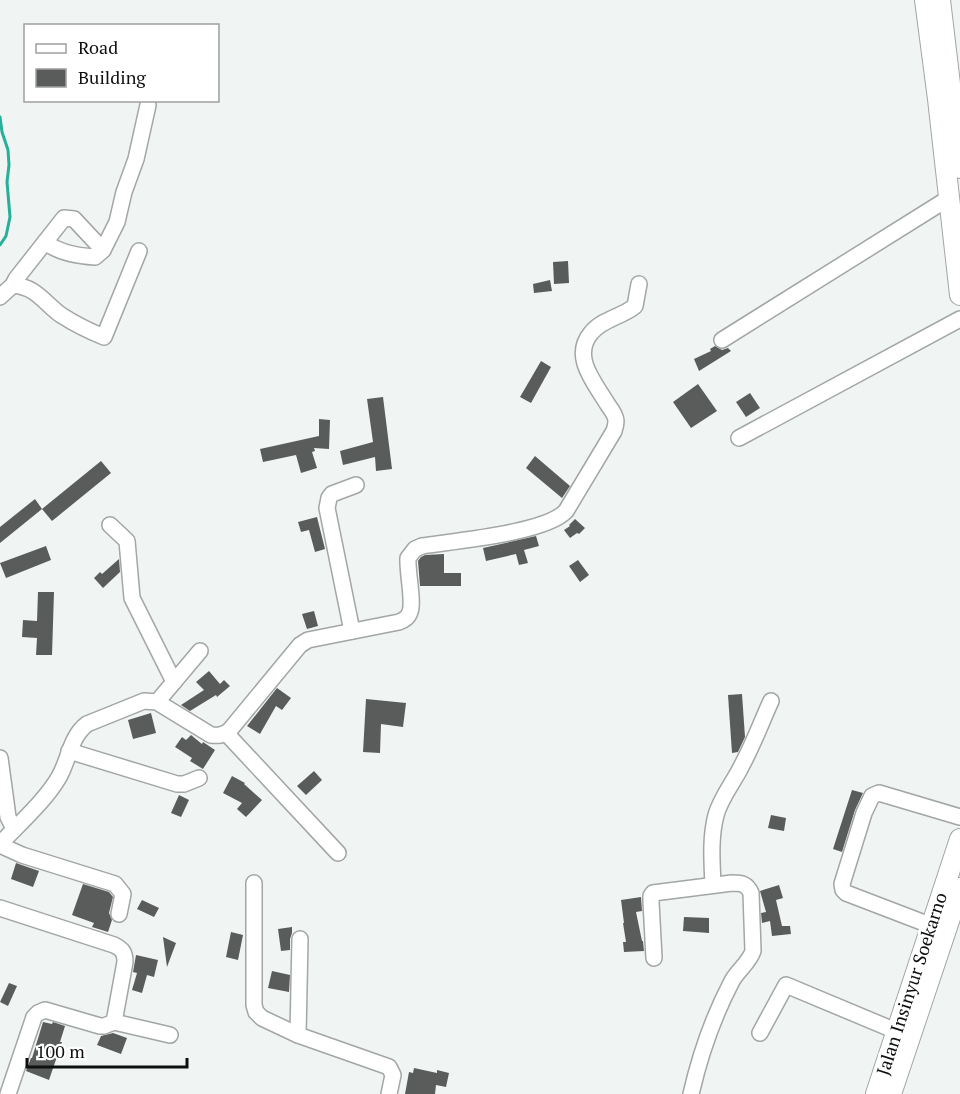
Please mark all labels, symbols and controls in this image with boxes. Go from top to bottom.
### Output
legend [24,24,219,102]
text: Road [78,35,118,59]
text: Building [78,65,146,89]
street label: Jalan Insinyur Soekarno [870,889,952,1078]
scale bar [27,1031,188,1069]
text: 100 m [36,1039,85,1063]

